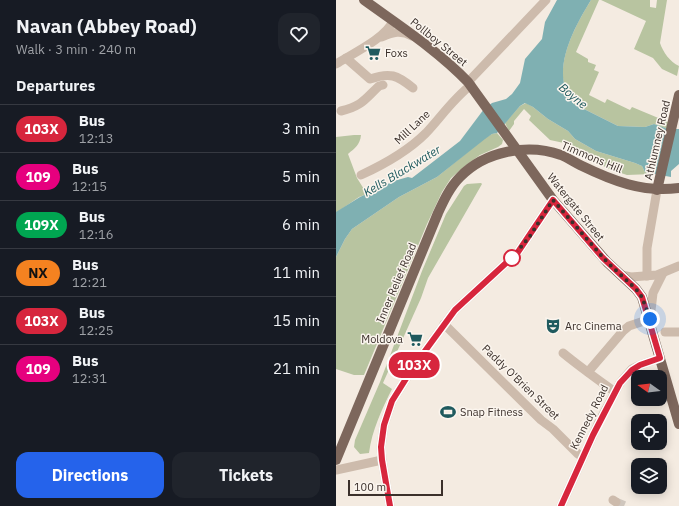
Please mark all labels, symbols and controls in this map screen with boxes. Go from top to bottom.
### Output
button: heart [278,13,320,55]
text: Navan (Abbey Road) [16,14,197,38]
street label: Pollboy Street [408,15,470,69]
text: Walk · 3 min · 240 m [16,41,136,58]
supermarket icon: Foxs [364,44,382,62]
place label: Foxs [385,46,408,60]
text: Departures [16,76,95,95]
water label: Boyne [556,79,591,112]
street label: Athlumney Road [641,99,673,181]
street label: Mill Lane [391,107,433,147]
text: Bus [79,111,105,130]
text: 3 min [282,119,320,138]
text: 103X [24,120,59,138]
text: 12:13 [79,130,114,147]
street label: Timmons Hill [559,138,625,176]
water label: Kells Blackwater [360,141,444,200]
text: Bus [72,159,99,178]
text: 5 min [282,167,320,186]
text: 109 [25,168,51,186]
street label: Watergate Street [544,170,608,244]
text: 12:15 [72,178,107,195]
text: Bus [79,207,105,226]
text: 6 min [282,215,320,234]
text: 109X [24,216,59,234]
text: 12:16 [79,226,114,243]
street label: Inner Relief Road [373,241,419,325]
unlabelled marker [503,249,521,267]
text: Bus [72,255,99,274]
text: 11 min [273,263,320,282]
text: NX [28,264,48,282]
text: 12:21 [72,274,107,291]
text: Bus [79,303,105,322]
your location [640,309,660,329]
text: 15 min [273,311,320,330]
text: 103X [24,312,59,330]
theatre icon: Arc Cinema [544,317,562,335]
place label: Arc Cinema [565,319,622,333]
text: 12:25 [79,322,114,339]
supermarket icon: Moldova [406,330,424,348]
place label: Moldova [361,332,403,346]
street label: Paddy O'Brien Street [479,341,563,423]
text: Bus [72,351,99,370]
line badge: 103X [386,352,442,378]
text: 103X [397,356,431,374]
text: 21 min [273,359,320,378]
text: 109 [25,360,51,378]
text: 12:31 [72,370,107,387]
north arrow [631,370,667,406]
map controls [631,370,667,494]
street label: Kennedy Road [567,382,611,452]
sports icon: Snap Fitness [439,403,457,421]
place label: Snap Fitness [460,405,523,419]
button: locate [631,414,667,450]
button: Directions [16,452,164,498]
button: Tickets [172,452,320,498]
button: layers [631,458,667,494]
scale bar [348,478,443,497]
text: 100 m [354,480,386,494]

